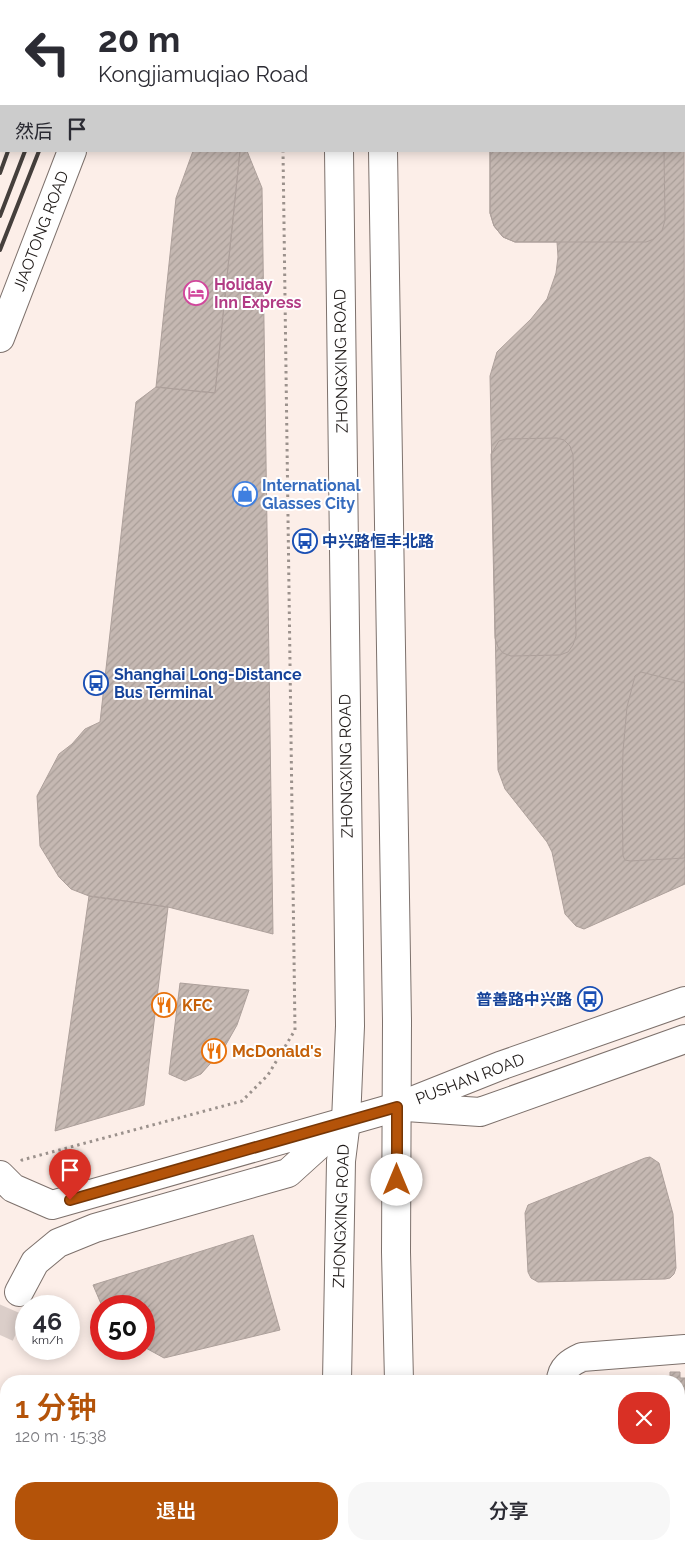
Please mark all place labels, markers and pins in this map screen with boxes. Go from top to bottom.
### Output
place label: Holiday Inn Express [214,275,302,312]
hotel icon: Holiday Inn Express [183,280,209,306]
place label: International Glasses City [262,476,362,513]
shop icon: International Glasses City [232,481,258,507]
bus stop icon: 中兴路恒丰北路 [292,528,318,554]
place label: 中兴路恒丰北路 [322,532,434,551]
place label: Shanghai Long-Distance Bus Terminal [114,665,302,702]
bus stop icon: Shanghai Long-Distance Bus Terminal [83,670,109,696]
bus stop icon: 普善路中兴路 [577,986,603,1012]
place label: 普善路中兴路 [476,990,572,1009]
restaurant icon: KFC [151,992,177,1018]
place label: KFC [182,996,213,1015]
restaurant icon: McDonald's [201,1038,227,1064]
place label: McDonald's [232,1042,322,1061]
pin [49,1149,91,1200]

